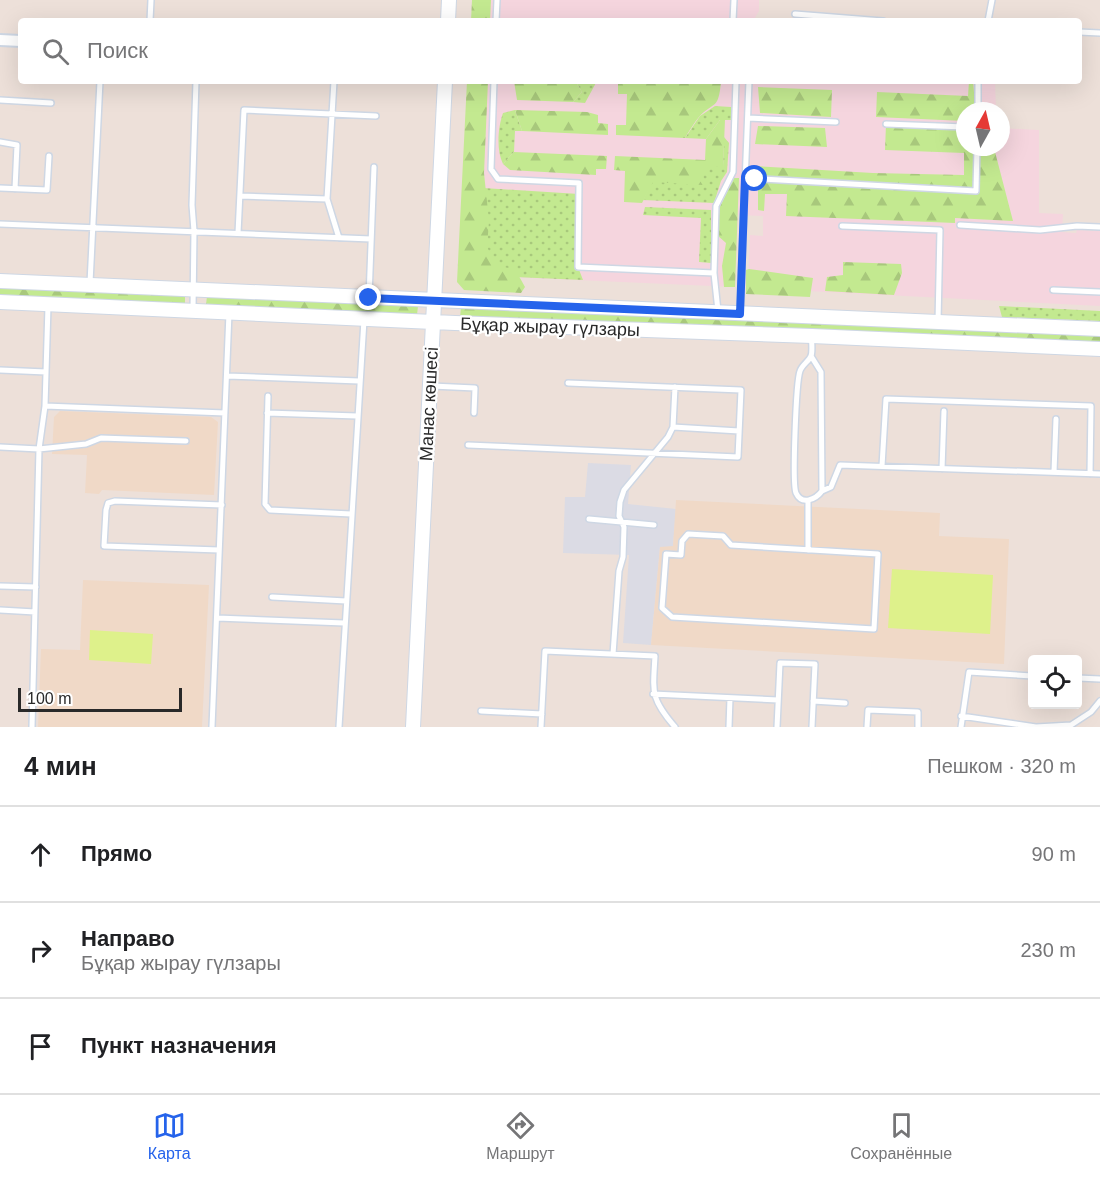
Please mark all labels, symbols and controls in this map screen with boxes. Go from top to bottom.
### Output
search box [18,18,1082,84]
icon: search [39,35,72,68]
text: Поиск [87,38,148,63]
north arrow [956,102,1010,156]
route start [741,165,767,191]
route end [355,284,381,310]
street label: Бұқар жырау гүлзары [460,314,640,340]
street label: Манас көшесі [416,346,442,462]
map controls [1028,655,1082,709]
button: locate [1028,655,1082,709]
scale bar [18,685,182,712]
text: 100 m [27,690,71,707]
text: 4 мин [24,751,97,781]
text: Пешком · 320 m [927,755,1076,777]
icon: ahead [24,838,57,871]
text: Прямо [81,841,152,866]
text: 90 m [1032,843,1076,865]
text: Направо [81,926,175,951]
icon: right [24,934,57,967]
text: 230 m [1020,939,1076,961]
text: Бұқар жырау гүлзары [81,952,281,974]
icon: arrive [24,1030,57,1063]
text: Пункт назначения [81,1033,277,1058]
tab: Карта [148,1109,191,1163]
tab: Маршрут [486,1109,555,1163]
tab: Сохранённые [850,1109,952,1163]

